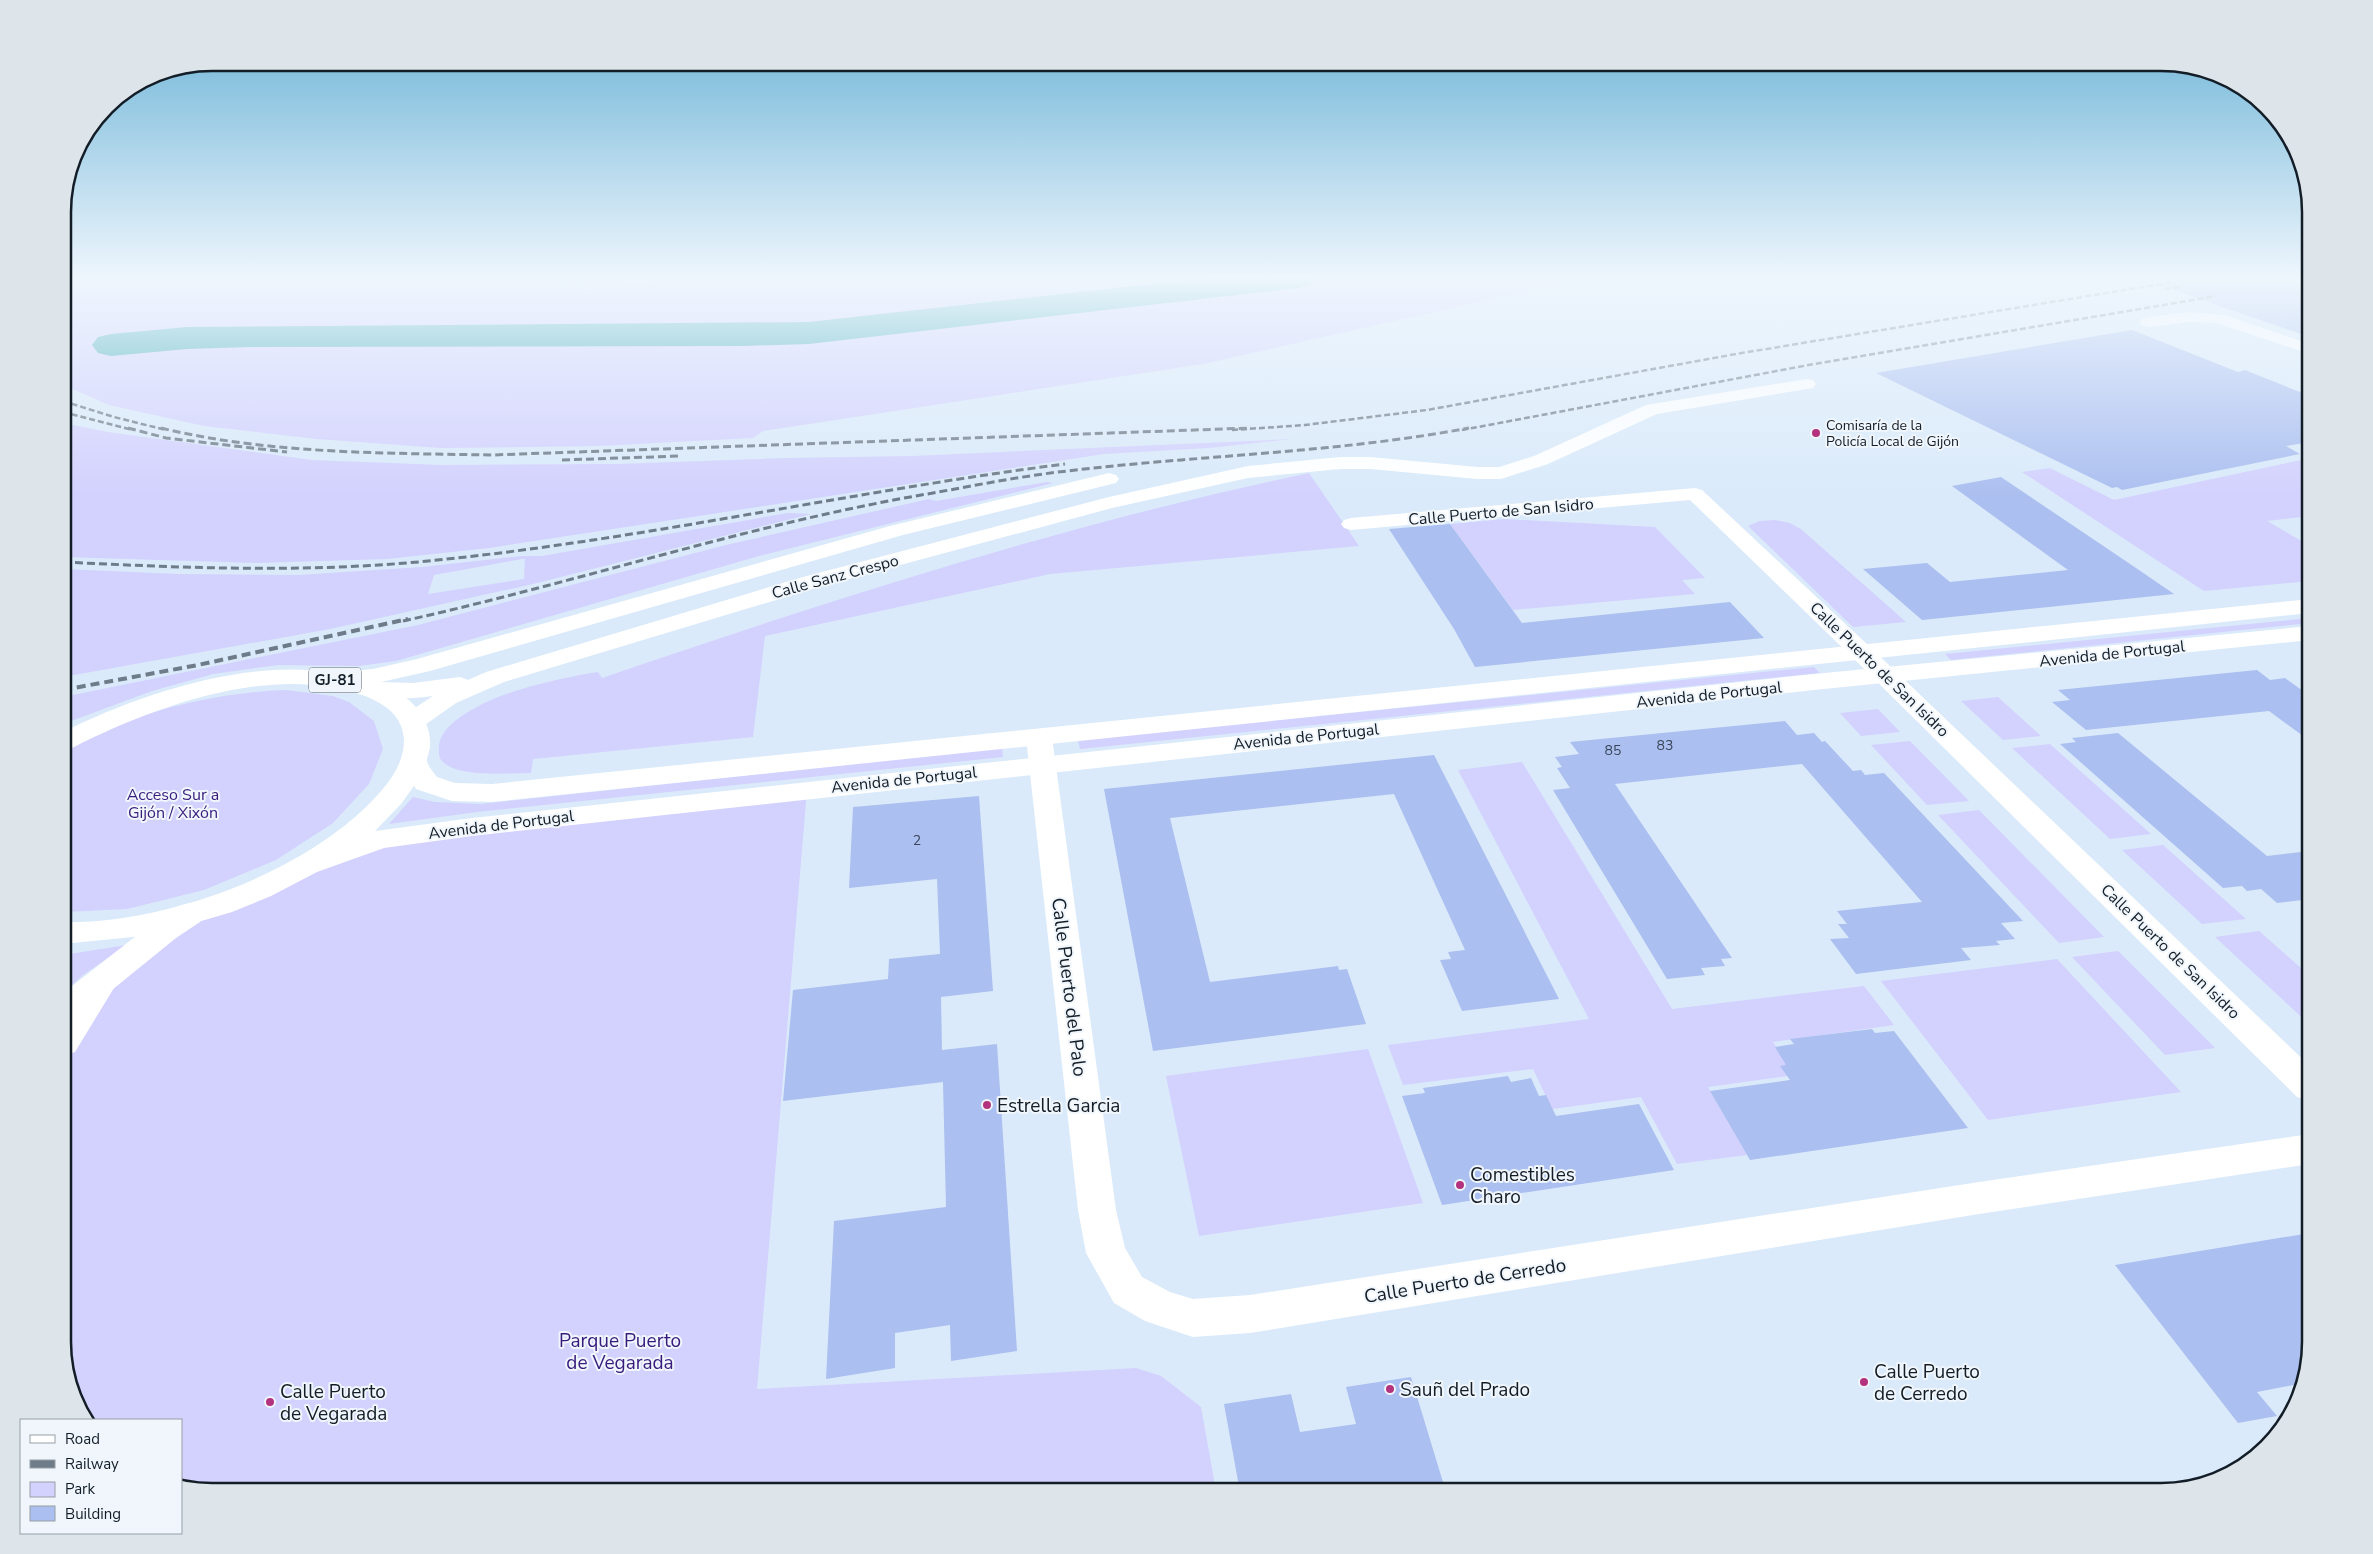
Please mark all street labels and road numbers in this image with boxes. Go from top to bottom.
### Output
street label: Calle Puerto de San Isidro [1407,493,1595,531]
street label: Calle Sanz Crespo [769,549,901,605]
street label: Calle Puerto de San Isidro [1805,597,1954,742]
street label: Avenida de Portugal [2038,635,2186,673]
road number: GJ-81 [309,668,361,692]
street label: Avenida de Portugal [1635,676,1783,714]
street label: Avenida de Portugal [1232,718,1380,756]
street label: Avenida de Portugal [830,761,978,799]
street label: Avenida de Portugal [427,805,575,845]
street label: Calle Puerto de San Isidro [2096,879,2245,1024]
street label: Calle Puerto del Palo [1045,896,1093,1078]
street label: Calle Puerto de Cerredo [1362,1252,1568,1310]

